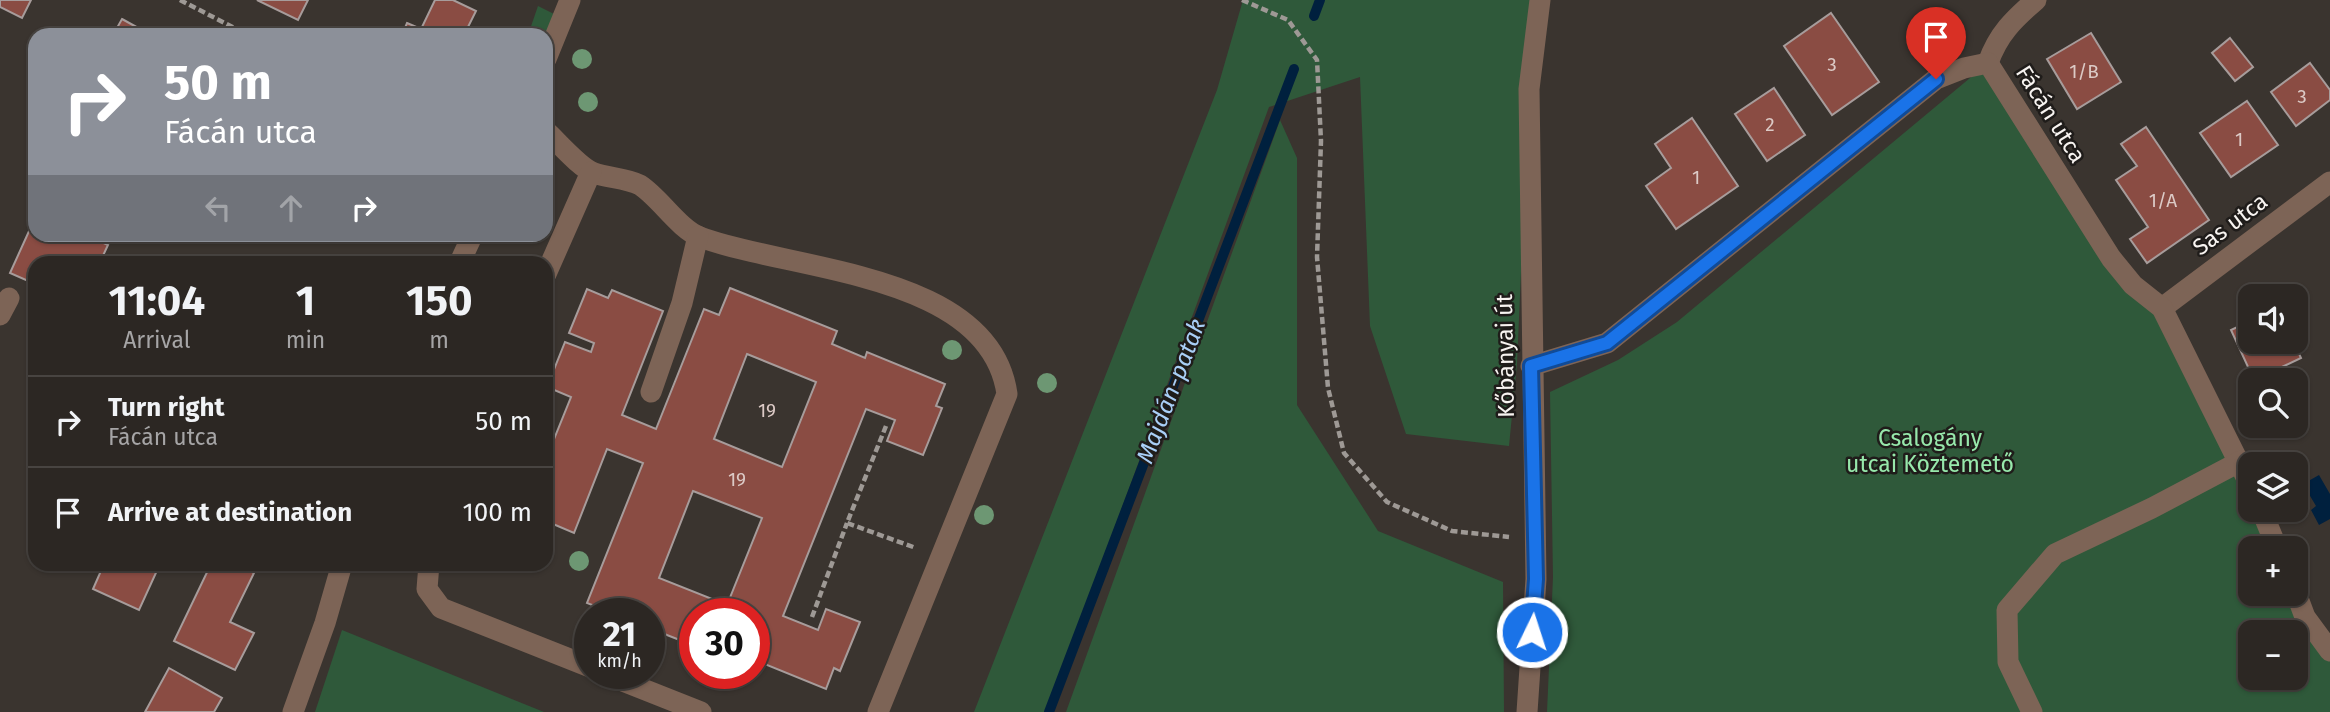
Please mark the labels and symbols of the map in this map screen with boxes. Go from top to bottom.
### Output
pin [1906,7,1966,79]
house number: 3 [1827,53,1837,76]
street label: Fácán utca [2010,60,2092,168]
house number: 1/B [2069,60,2099,83]
house number: 3 [2297,85,2307,108]
house number: 2 [1765,113,1775,136]
house number: 1 [2235,128,2243,151]
house number: 1 [1692,166,1700,189]
street label: Sas utca [2187,187,2273,261]
house number: 1/A [2149,189,2177,212]
street label: Kőbányai út [1490,293,1520,418]
water label: Majdán-patak [1131,315,1211,467]
house number: 19 [758,399,776,422]
park label: Csalogány utcai Köztemető [1846,424,2014,478]
house number: 19 [728,468,746,491]
position arrow [1495,595,1569,669]
speed limit sign: 30 [679,598,770,689]

